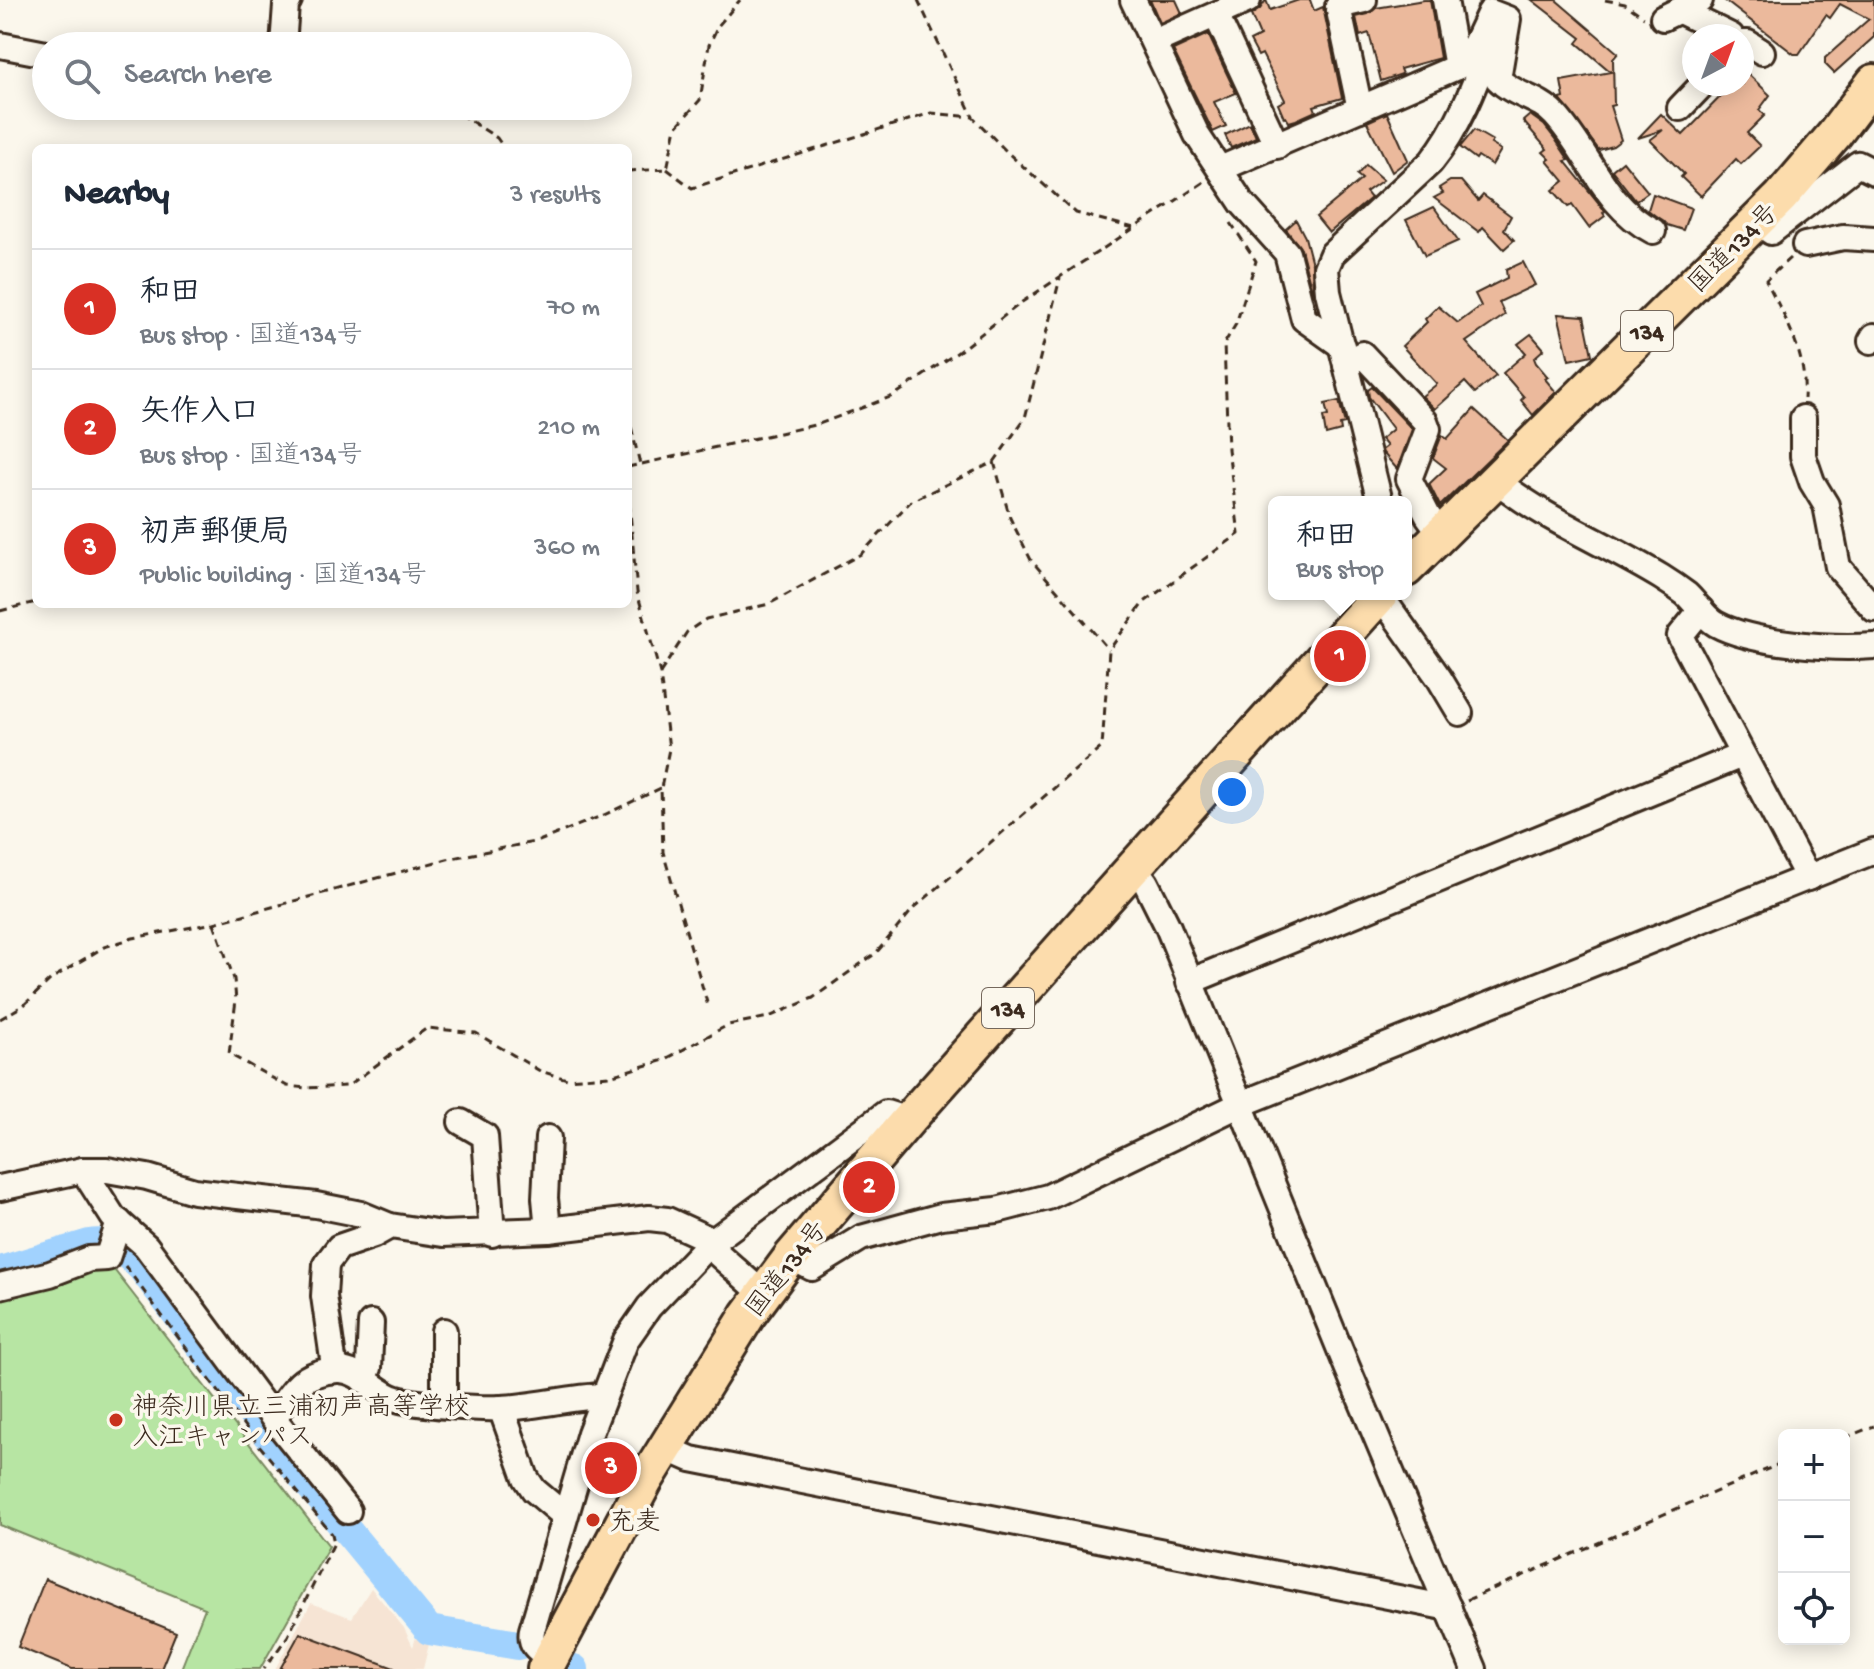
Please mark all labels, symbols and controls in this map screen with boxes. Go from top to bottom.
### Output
north arrow [1682,24,1754,96]
search box [32,32,632,120]
icon: search [60,54,104,98]
text: Search here [124,59,272,94]
text: Nearby [64,176,169,216]
text: 3 results [510,181,600,212]
street label: 国道134号 [1683,198,1787,302]
text: 和田 [140,277,200,312]
text: 1 [85,294,95,325]
text: 70 m [547,294,600,325]
road number: 134 [1621,311,1673,351]
text: Bus stop · 国道134号 [140,322,362,353]
text: 矢作入口 [140,397,260,432]
text: 2 [84,414,96,445]
text: 210 m [537,414,600,445]
text: Bus stop · 国道134号 [140,442,362,473]
popup [1268,496,1412,600]
text: 初声郵便局 [140,517,290,552]
text: 和田 [1296,521,1356,556]
text: 3 [83,534,97,565]
text: 360 m [534,534,600,565]
text: Bus stop [1296,556,1384,587]
text: Public building · 国道134号 [140,562,427,593]
pin: 1 [1314,626,1366,686]
your location [1212,772,1252,812]
road number: 134 [982,988,1034,1028]
pin: 2 [843,1157,895,1217]
street label: 国道134号 [740,1216,836,1325]
place label: 神奈川県立三浦初声高等学校 入江キャンパス [132,1392,470,1455]
marker: 神奈川県立三浦初声高等学校 入江キャンパス [107,1411,125,1429]
map controls [1778,1429,1850,1645]
button: + [1778,1429,1850,1501]
pin: 3 [585,1438,637,1498]
button: − [1778,1501,1850,1573]
place label: 充麦 [609,1507,661,1540]
marker: 充麦 [584,1511,602,1529]
button: locate [1778,1573,1850,1645]

